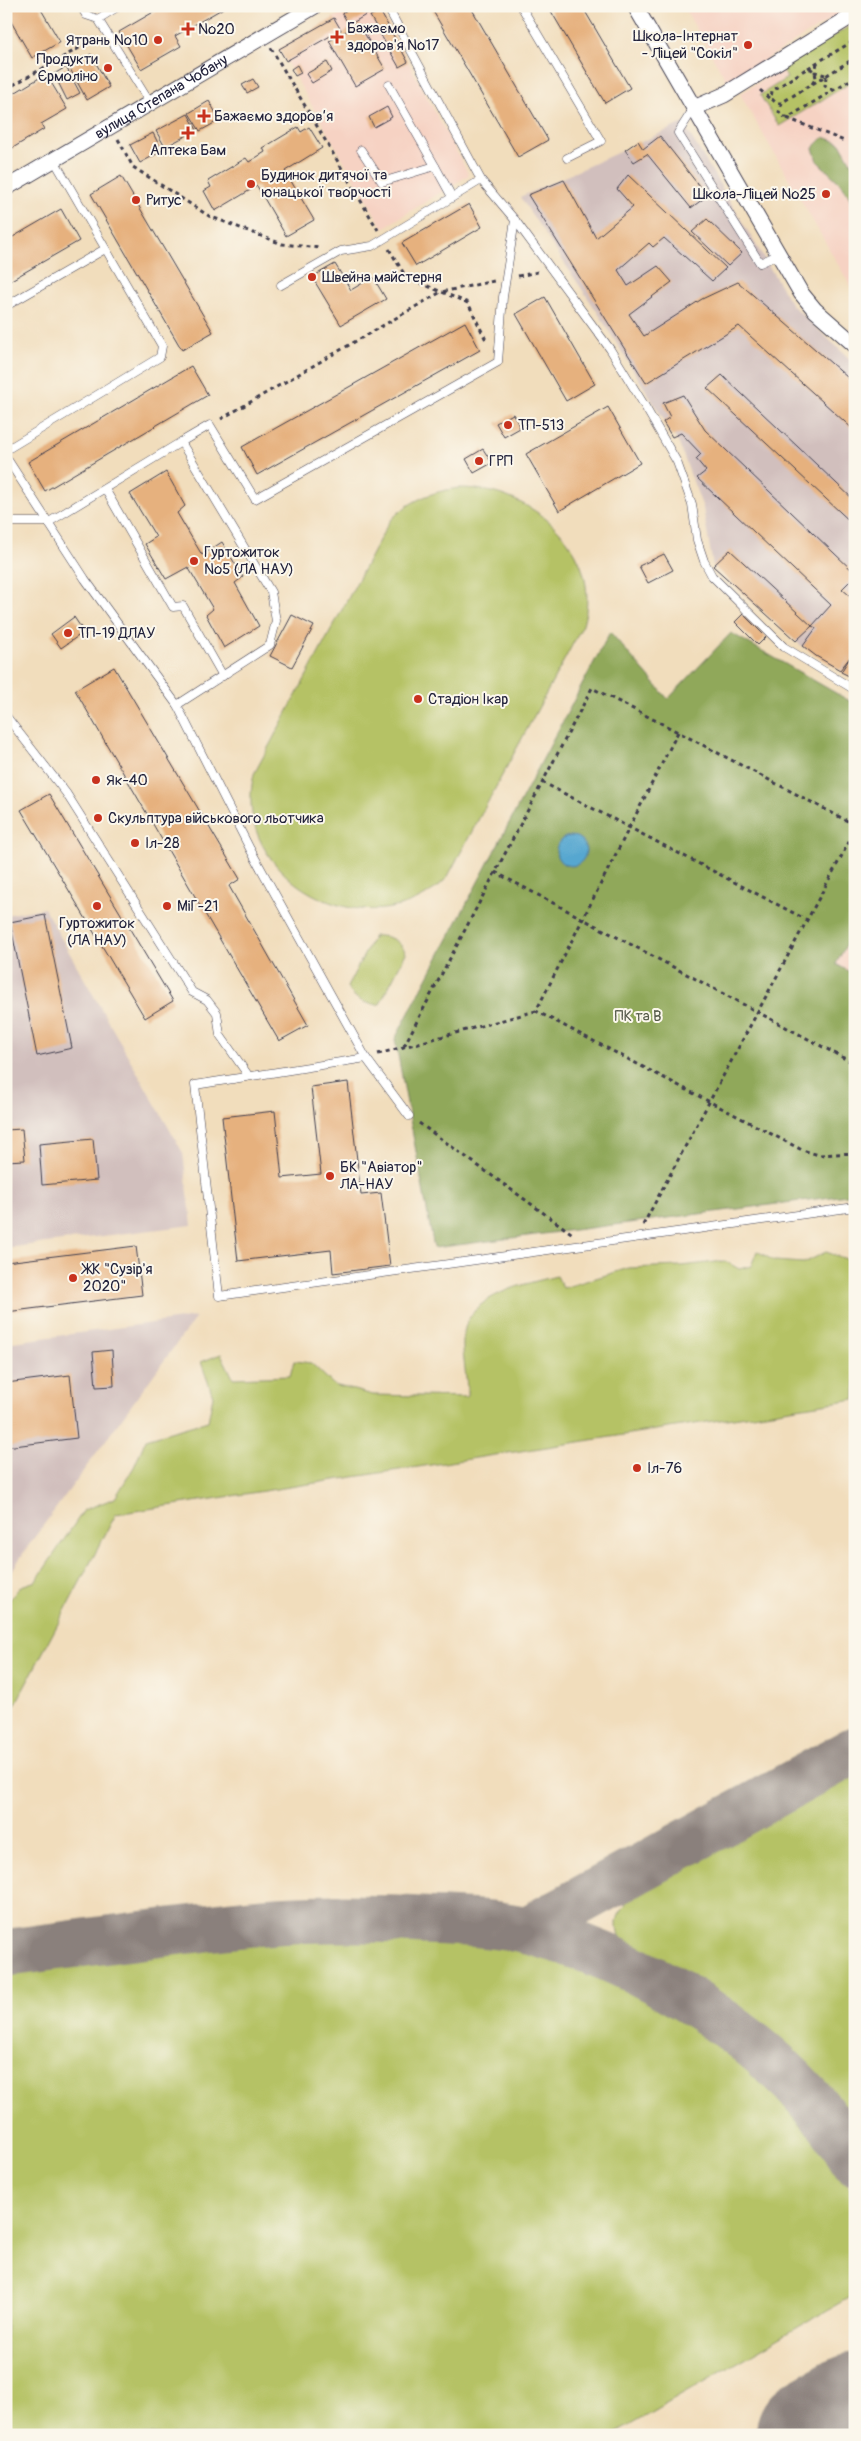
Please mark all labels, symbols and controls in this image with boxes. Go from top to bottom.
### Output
place label: Бажаємо здоров'я №17 [347,19,439,55]
place label: №20 [198,20,235,39]
marker: №20 [182,23,194,35]
place label: Школа-Інтернат - Ліцей "Сокіл" [633,27,738,63]
place label: Ятрань №10 [66,31,148,50]
marker: Бажаємо здоров'я №17 [331,31,343,43]
marker: Ятрань №10 [152,34,164,46]
marker: Школа-Інтернат - Ліцей "Сокіл" [742,39,754,51]
place label: Продукти Єрмоліно [37,50,98,86]
street label: вулиця Степана Чобану [91,50,232,143]
marker: Продукти Єрмоліно [102,62,114,74]
place label: Бажаємо здоров’я [214,107,333,126]
marker: Бажаємо здоров’я [198,110,210,122]
marker: Аптека Бам [182,127,194,139]
place label: Аптека Бам [150,141,226,160]
place label: Будинок дитячої та юнацької творчості [261,166,391,202]
marker: Будинок дитячої та юнацької творчості [245,178,257,190]
place label: Школа-Ліцей №25 [693,185,816,204]
marker: Школа-Ліцей №25 [820,188,832,200]
place label: Ритус [146,191,182,210]
marker: Ритус [130,194,142,206]
place label: Швейна майстерня [322,268,442,287]
marker: Швейна майстерня [306,271,318,283]
place label: ТП-513 [518,416,564,435]
marker: ТП-513 [502,419,514,431]
place label: ГРП [489,452,513,471]
marker: ГРП [473,455,485,467]
place label: Гуртожиток №5 (ЛА НАУ) [204,543,294,579]
marker: Гуртожиток №5 (ЛА НАУ) [188,555,200,567]
place label: ТП-19 ДЛАУ [78,624,155,643]
marker: ТП-19 ДЛАУ [62,627,74,639]
place label: Стадіон Ікар [428,690,508,709]
marker: Стадіон Ікар [412,693,424,705]
place label: Як-40 [106,771,148,790]
marker: Як-40 [90,774,102,786]
place label: Скульптура військового льотчика [108,809,324,828]
marker: Скульптура військового льотчика [92,812,104,824]
place label: Іл-28 [145,834,180,853]
marker: Іл-28 [129,837,141,849]
place label: МіГ-21 [177,897,218,916]
marker: Гуртожиток (ЛА НАУ) [91,900,103,912]
marker: МіГ-21 [161,900,173,912]
place label: Гуртожиток (ЛА НАУ) [59,914,135,950]
park label: ПК та В [614,1007,662,1026]
place label: БК "Авіатор" ЛА-НАУ [339,1158,422,1194]
marker: БК "Авіатор" ЛА-НАУ [324,1170,336,1182]
place label: ЖК "Сузір'я 2020" [81,1260,153,1296]
marker: ЖК "Сузір'я 2020" [67,1272,79,1284]
place label: Іл-76 [647,1459,682,1478]
marker: Іл-76 [631,1462,643,1474]

